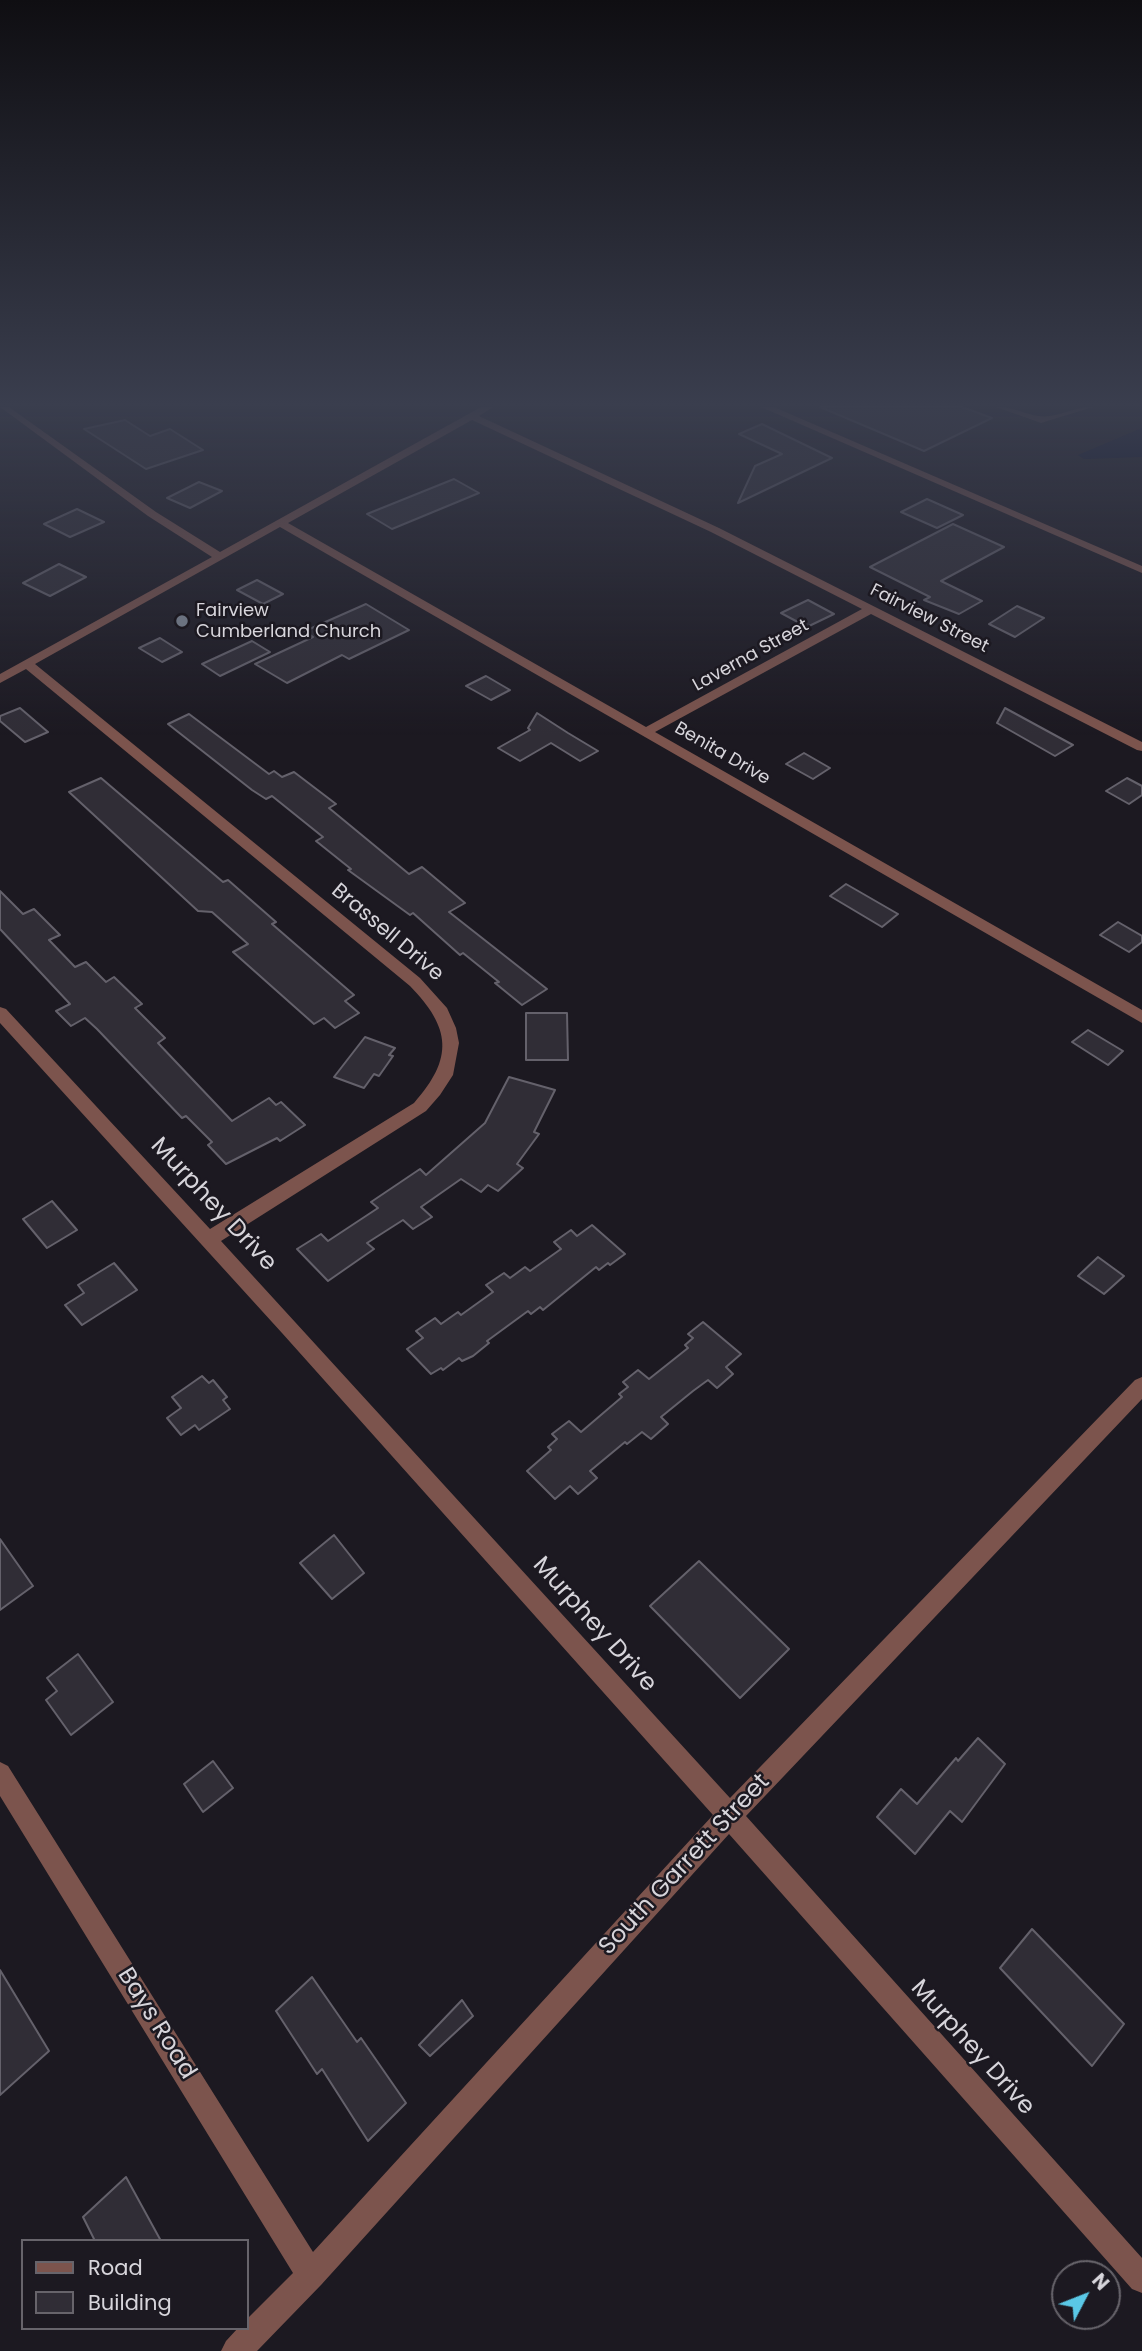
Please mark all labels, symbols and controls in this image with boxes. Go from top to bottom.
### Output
street label: Fairview Street [866,580,992,658]
place label: Fairview Cumberland Church [196,600,381,642]
marker: Fairview Cumberland Church [174,613,190,629]
street label: Laverna Street [689,615,813,697]
street label: Benita Drive [670,718,774,790]
street label: Brassell Drive [326,879,448,987]
street label: Murphey Drive [144,1132,282,1278]
street label: Murphey Drive [526,1552,662,1698]
street label: South Garrett Street [594,1768,776,1962]
street label: Bays Road [110,1963,202,2085]
street label: Murphey Drive [904,1975,1040,2121]
legend [21,2239,248,2330]
text: Road [88,2253,143,2282]
north arrow [1051,2260,1121,2330]
text: N [1086,2268,1115,2296]
text: Building [88,2288,172,2317]

